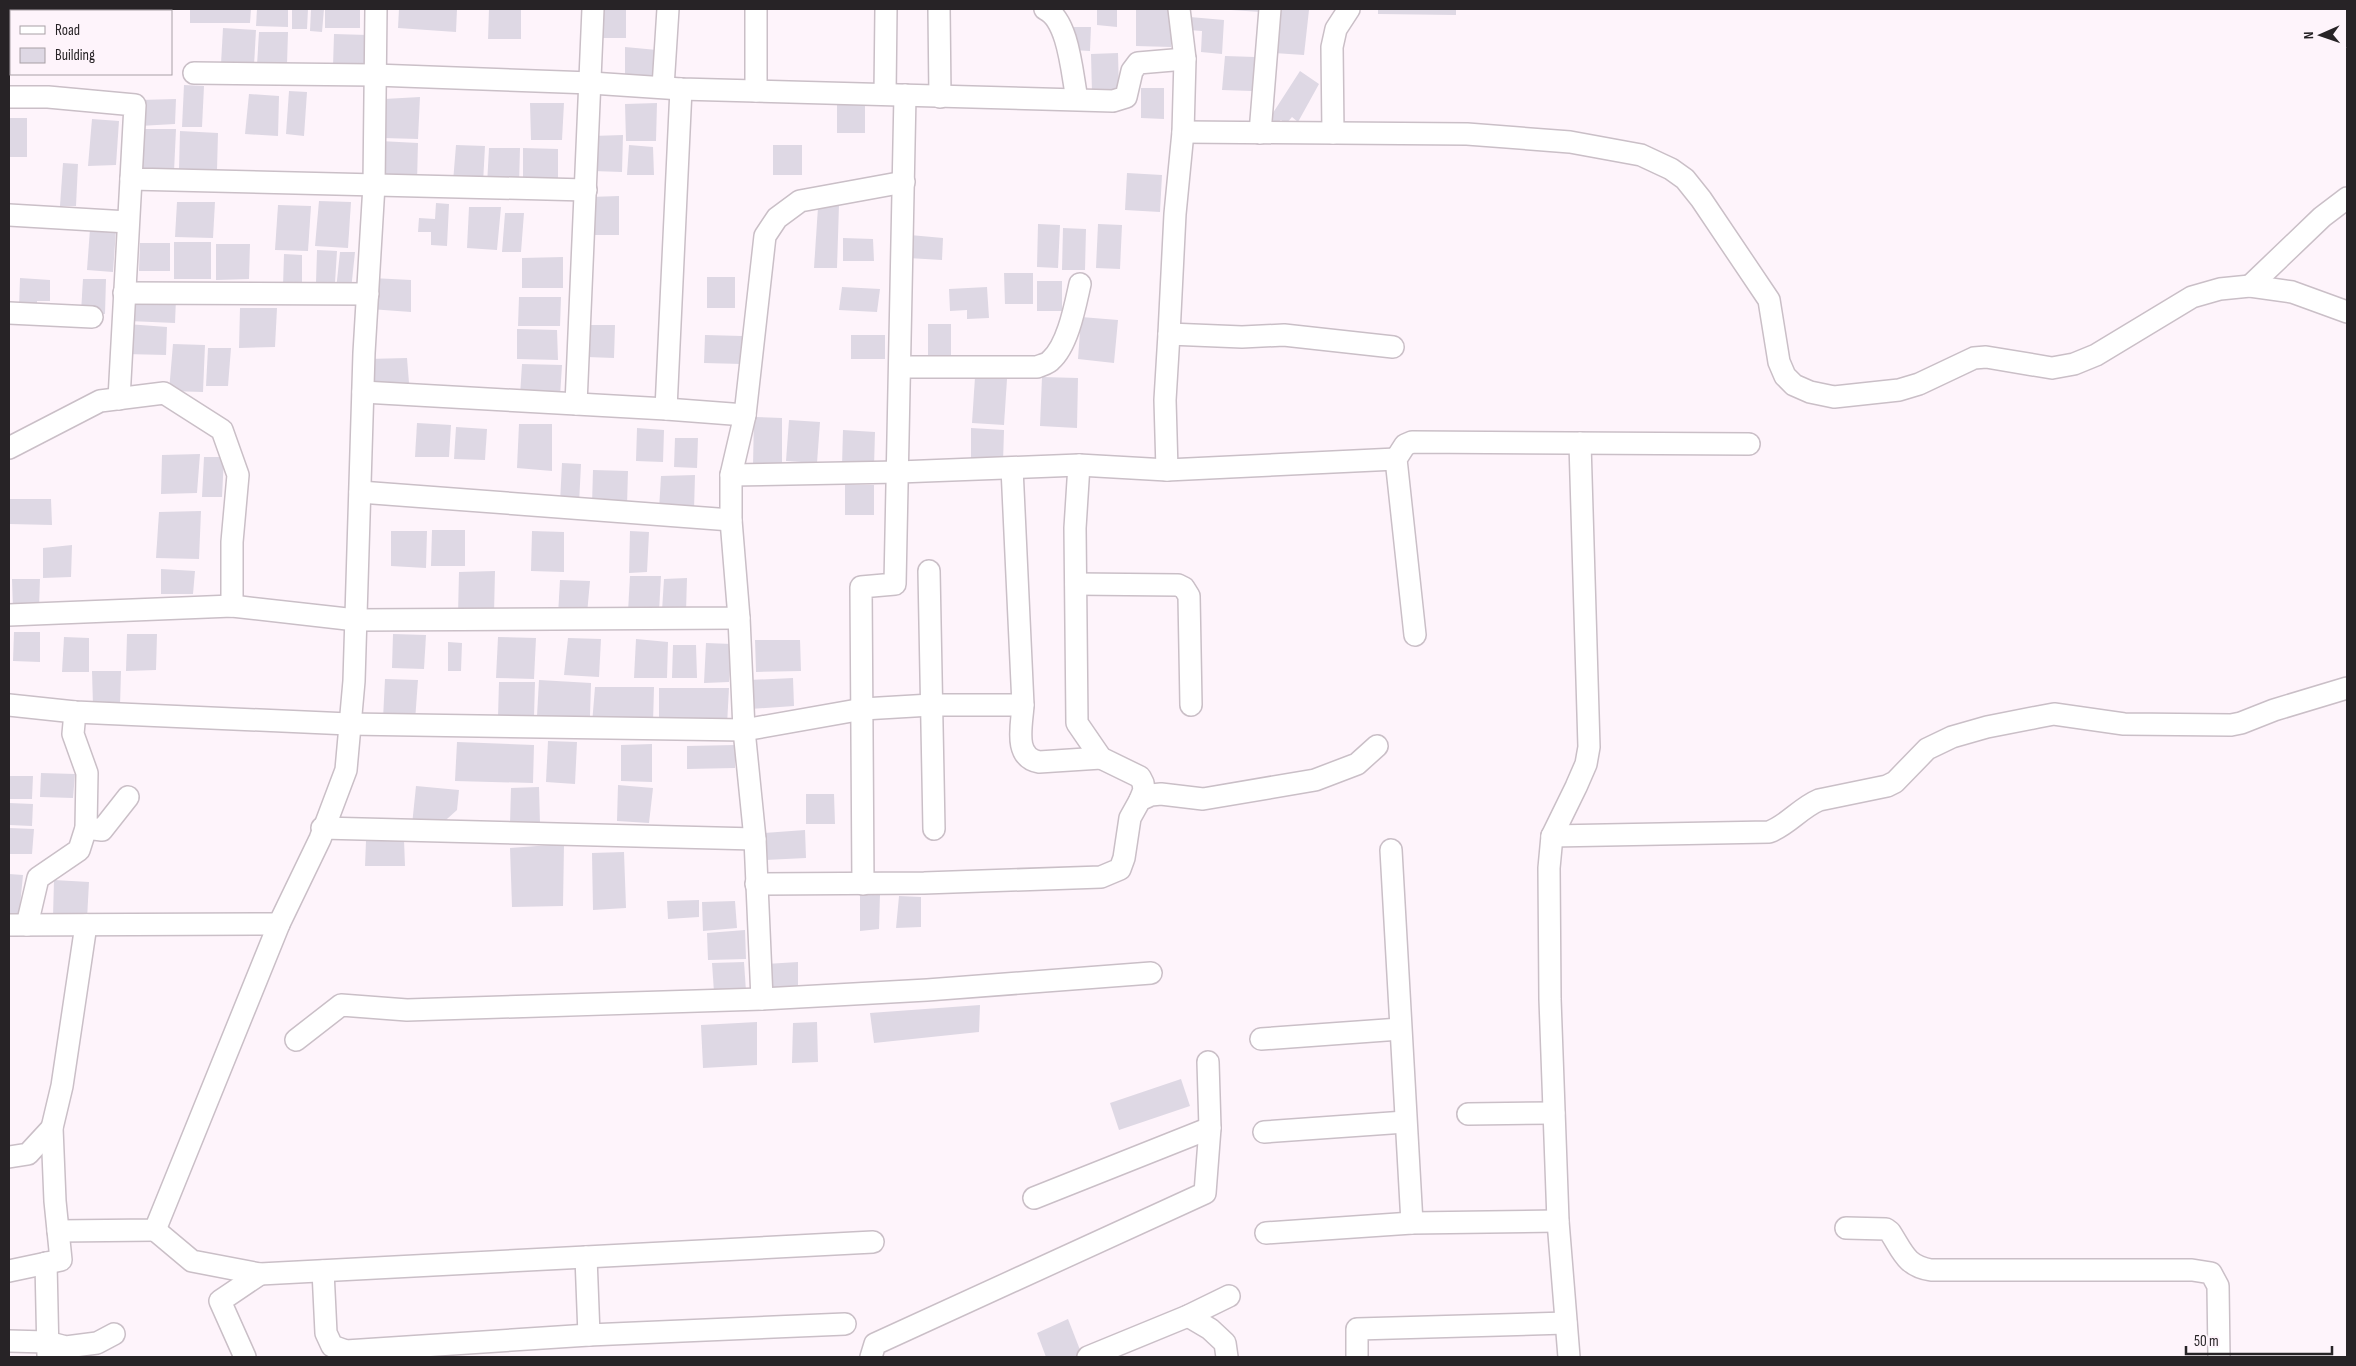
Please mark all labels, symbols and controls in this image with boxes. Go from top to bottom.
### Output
legend [10,10,172,75]
north arrow [2296,10,2346,60]
text: Road [55,21,80,40]
text: N [2300,31,2317,39]
text: Building [55,46,95,65]
scale bar [2186,1324,2332,1356]
text: 50 m [2194,1332,2219,1351]

